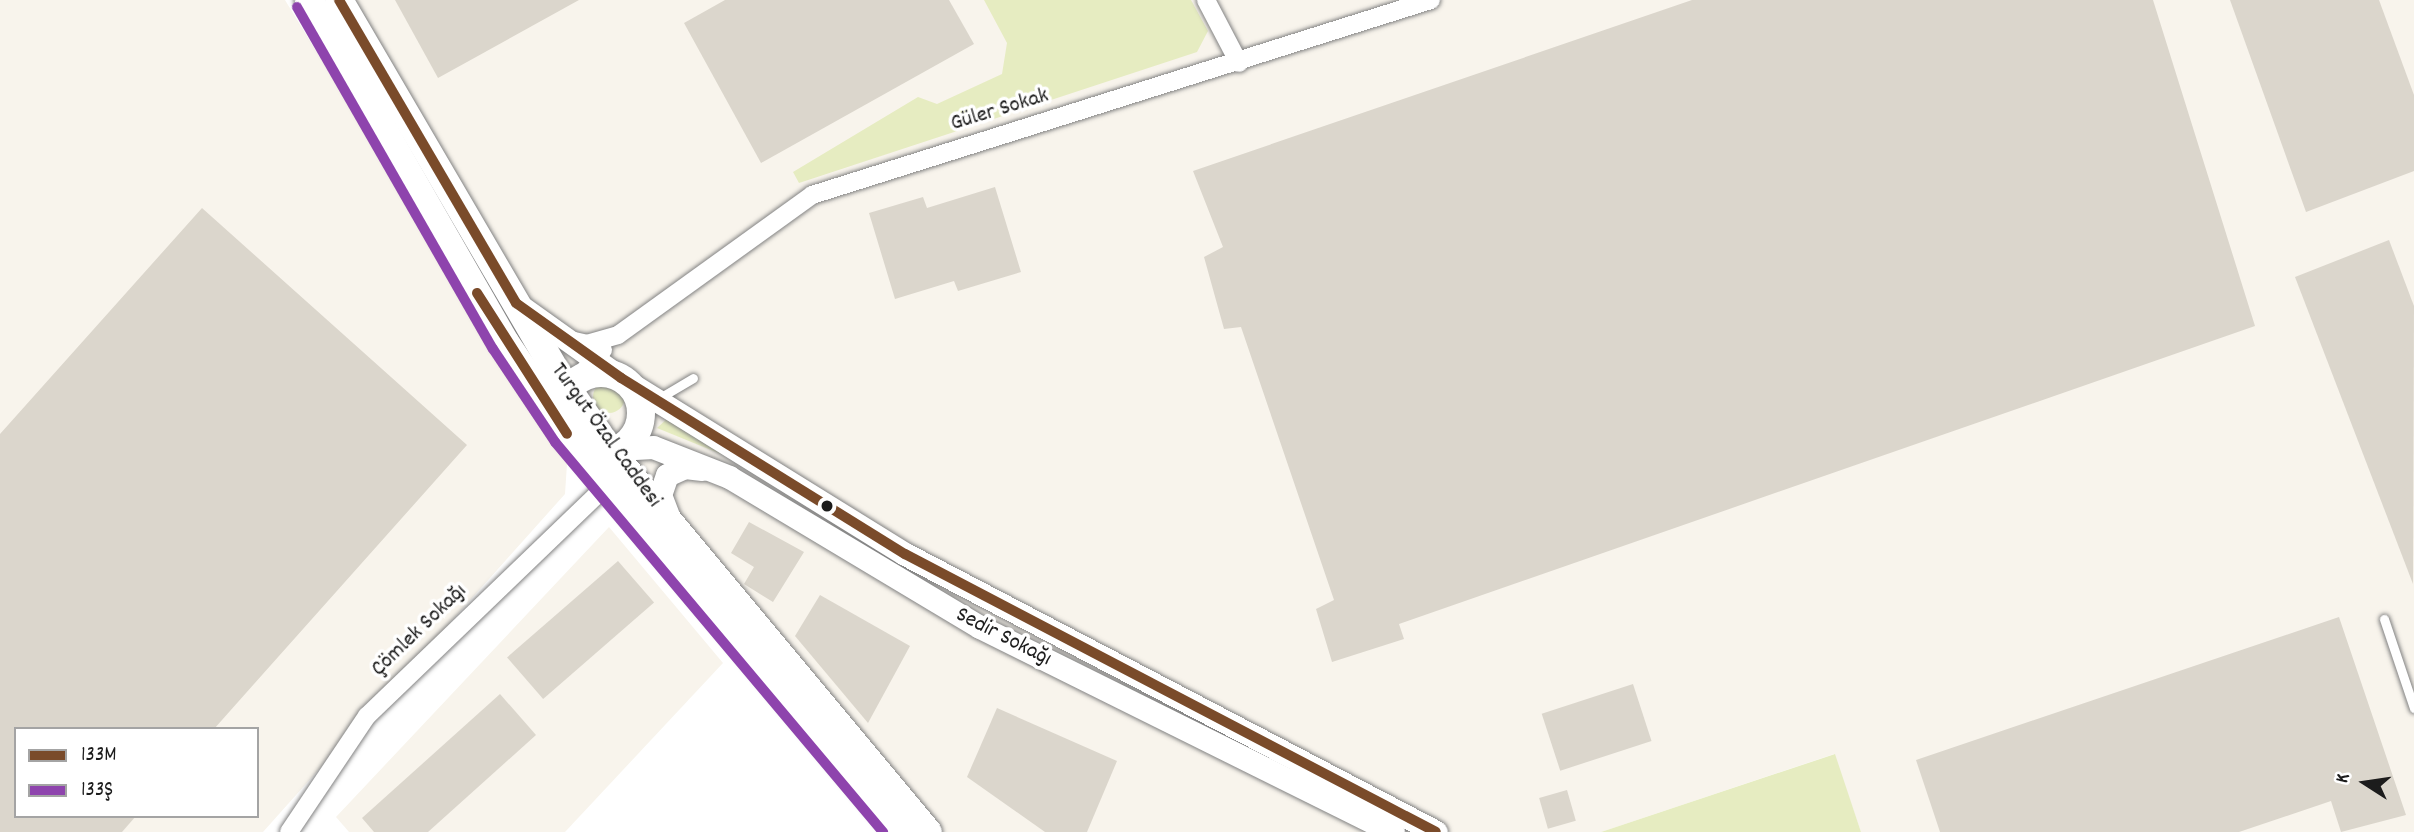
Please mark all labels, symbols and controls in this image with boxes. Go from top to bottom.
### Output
street label: Güler Sokak [948,83,1052,139]
street label: Turgut Özal Caddesi [543,358,667,514]
unlabelled marker [820,499,834,513]
street label: Çömlek Sokağı [367,579,473,683]
street label: Sedir Sokağı [950,602,1056,674]
legend [14,727,259,818]
text: 133M [81,741,117,771]
north arrow [2330,748,2400,818]
text: K [2330,771,2358,786]
text: 133Ş [81,776,113,806]

